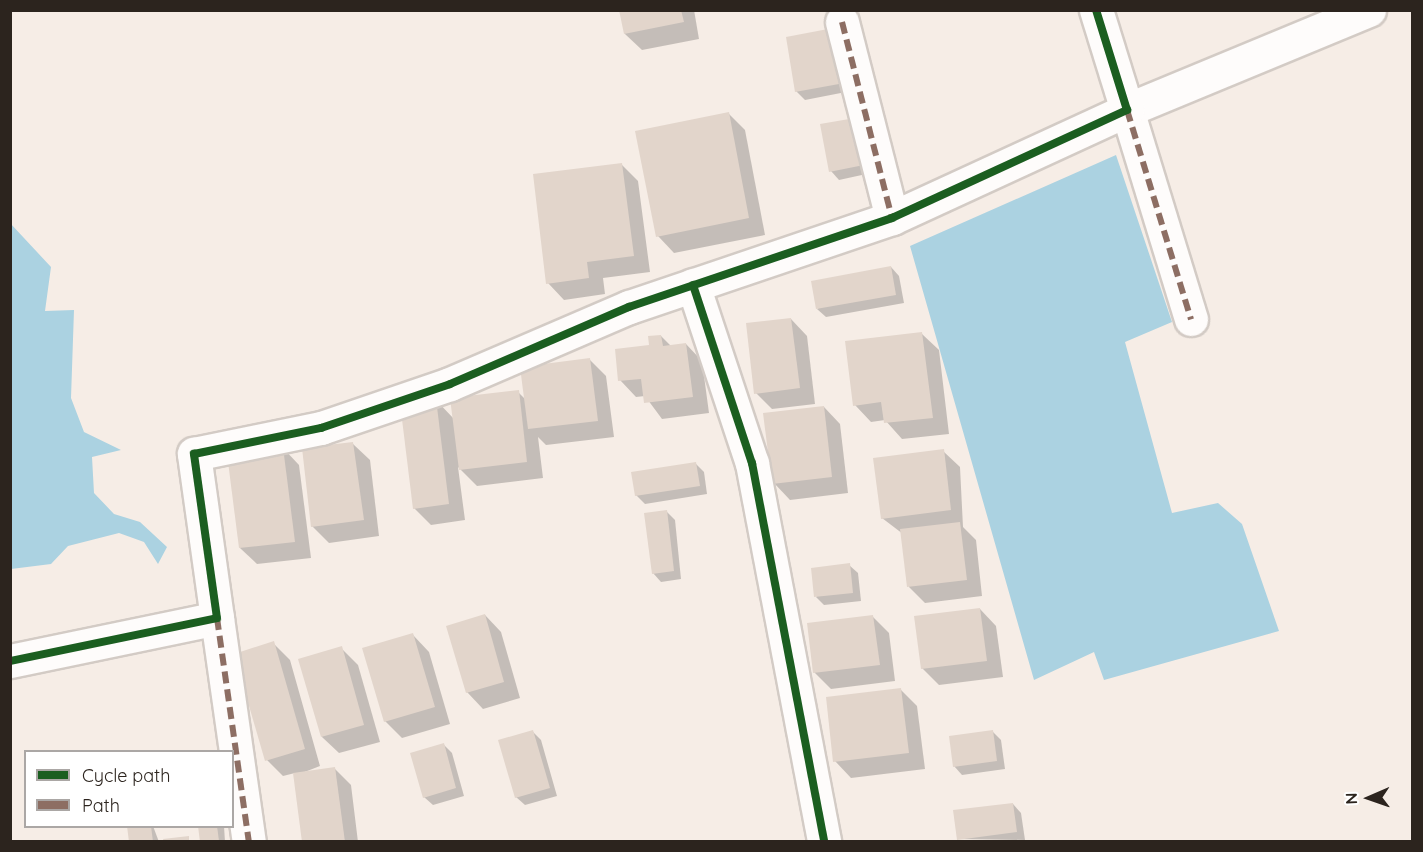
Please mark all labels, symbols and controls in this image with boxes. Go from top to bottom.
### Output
legend [24,750,234,828]
text: Cycle path [82,764,170,787]
north arrow [1339,768,1399,828]
text: N [1341,792,1361,805]
text: Path [82,794,120,817]

